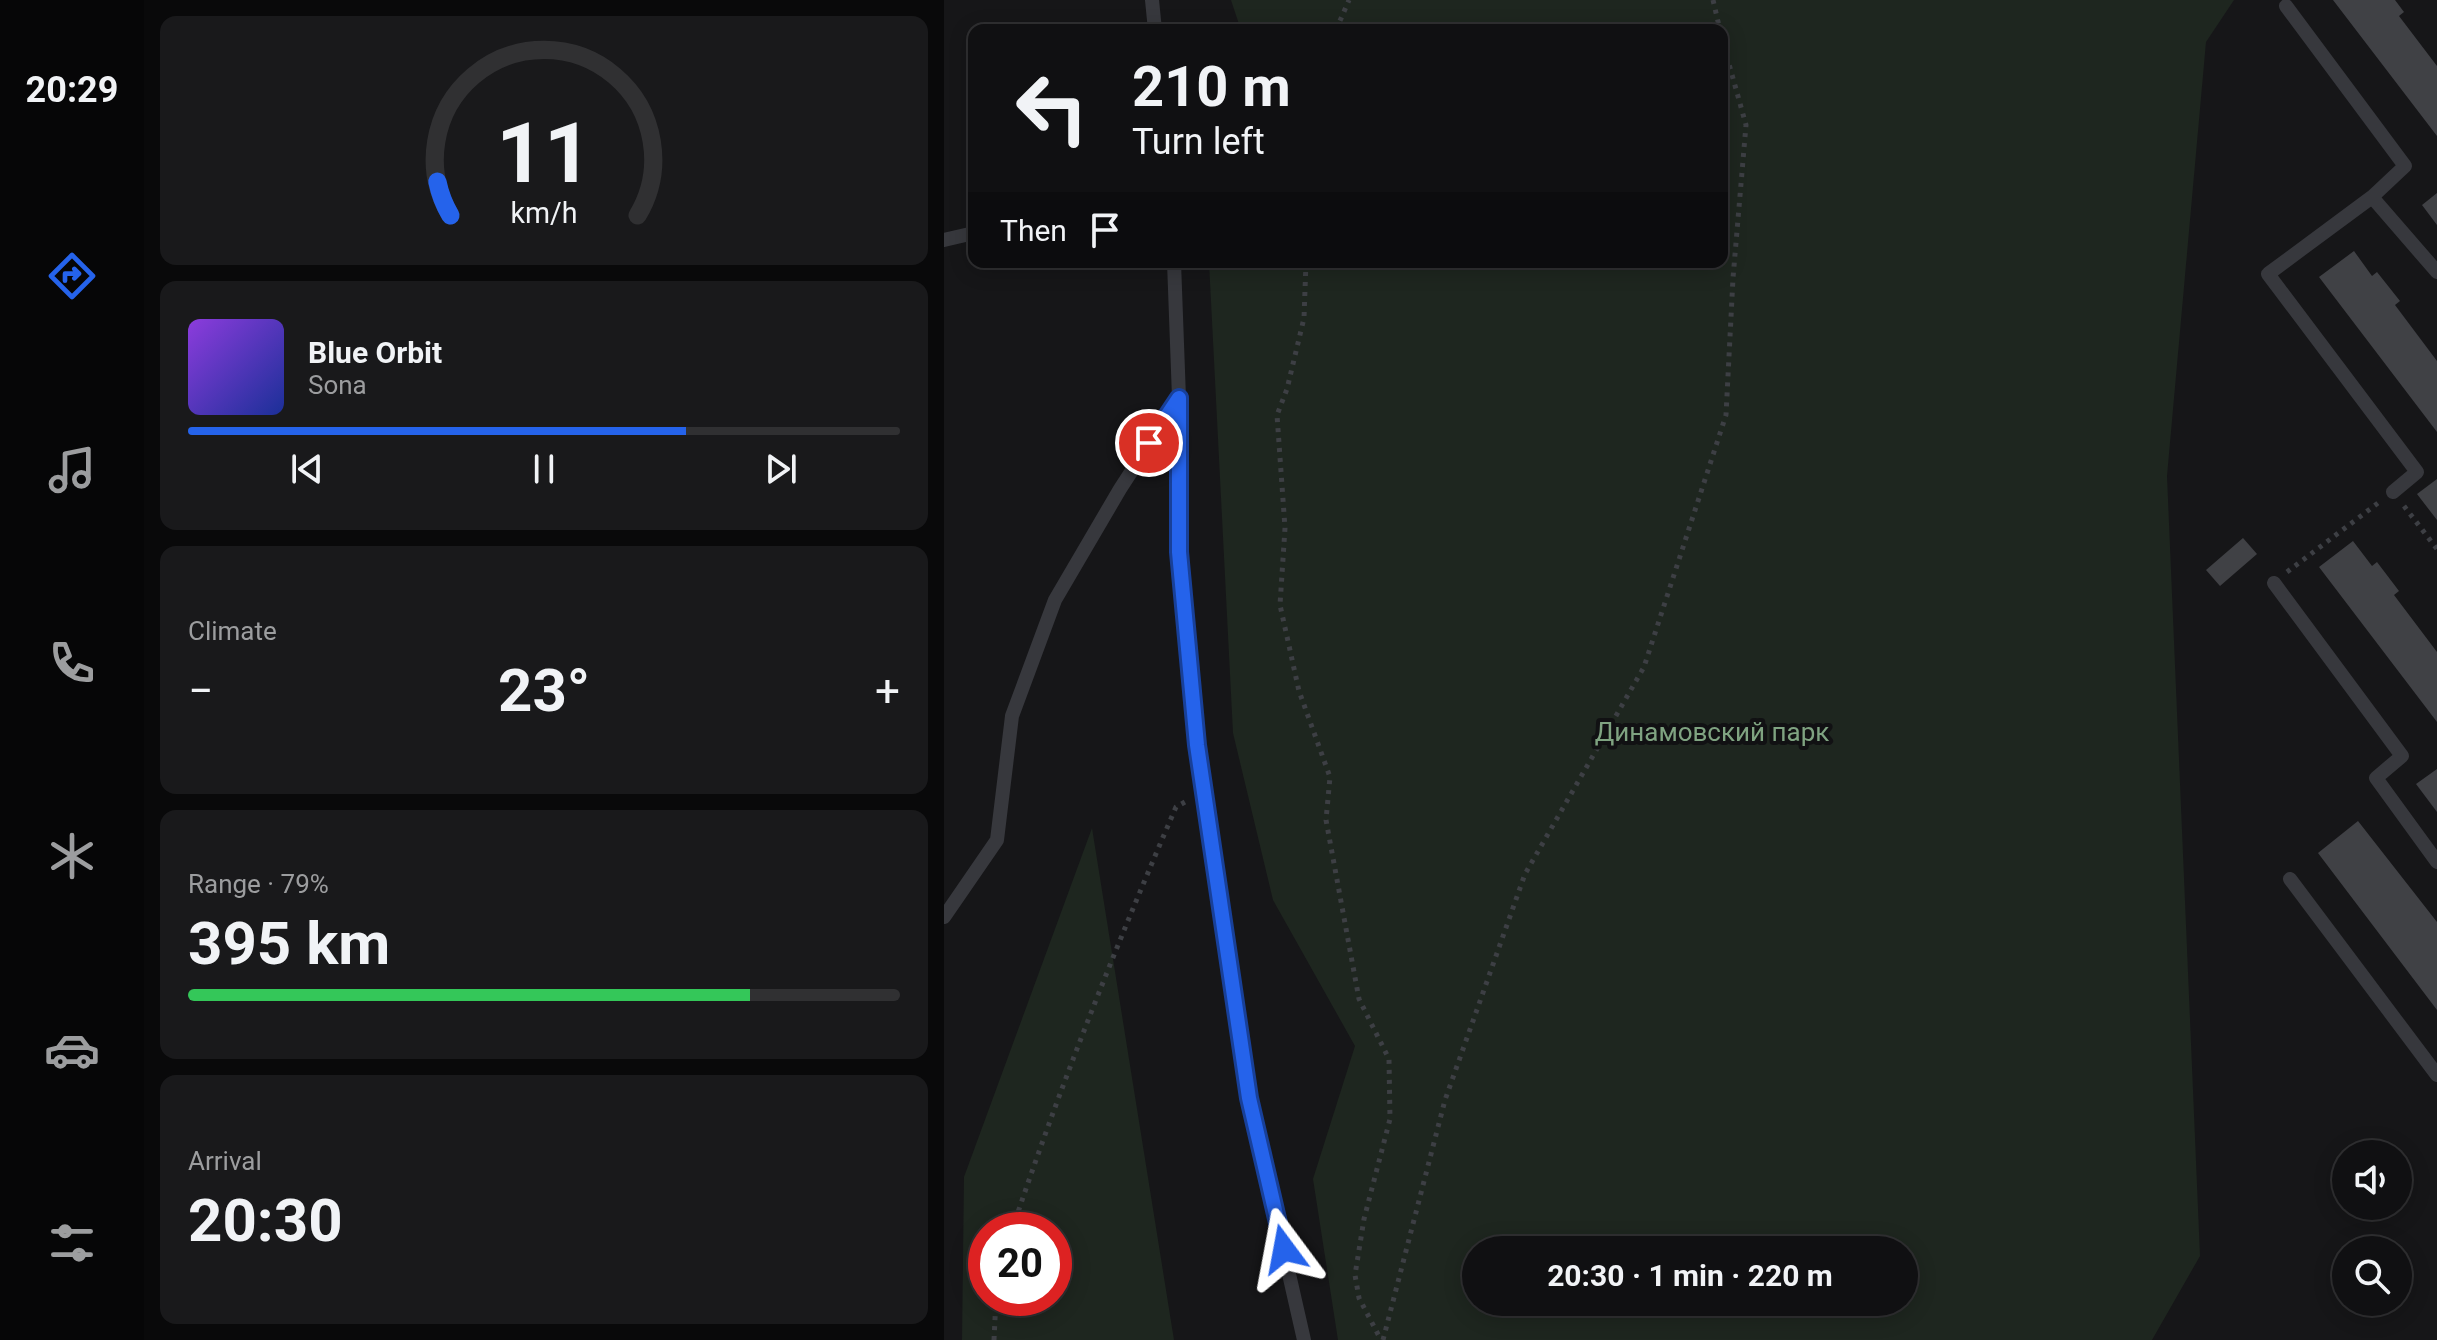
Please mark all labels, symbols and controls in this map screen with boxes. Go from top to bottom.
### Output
text: 210 m [1132,54,1291,120]
icon: left [1000,56,1104,160]
text: 20:29 [26,69,118,111]
text: 11 [496,105,592,202]
text: Turn left [1132,121,1265,163]
text: km/h [510,197,578,231]
icon: arrive [1083,208,1127,252]
text: Then [1000,213,1067,248]
icon: directions [44,248,100,304]
text: Blue Orbit [308,335,442,370]
text: Sona [308,370,367,400]
pin [1115,409,1183,477]
icon: arrive [1127,421,1171,465]
icon: music [44,442,100,498]
icon: previous [285,447,329,491]
icon: pause [522,447,566,491]
icon: next [759,447,803,491]
text: Climate [188,616,277,646]
icon: phone [44,635,100,691]
text: 23° [498,655,590,726]
text: − [188,665,213,717]
text: + [875,665,900,717]
park label: Динамовский парк [1595,717,1829,747]
icon: climate [44,828,100,884]
text: Range · 79% [188,869,329,899]
text: 395 km [188,908,390,979]
icon: car [44,1022,100,1078]
map controls [2332,1140,2412,1316]
button: sound [2332,1140,2412,1220]
text: Arrival [188,1146,262,1176]
text: 20:30 [188,1185,343,1256]
position arrow [1242,1207,1326,1291]
speed limit sign: 20 [968,1212,1072,1316]
icon: filters [44,1215,100,1271]
button: search [2332,1236,2412,1316]
text: 20:30 · 1 min · 220 m [1547,1258,1833,1293]

